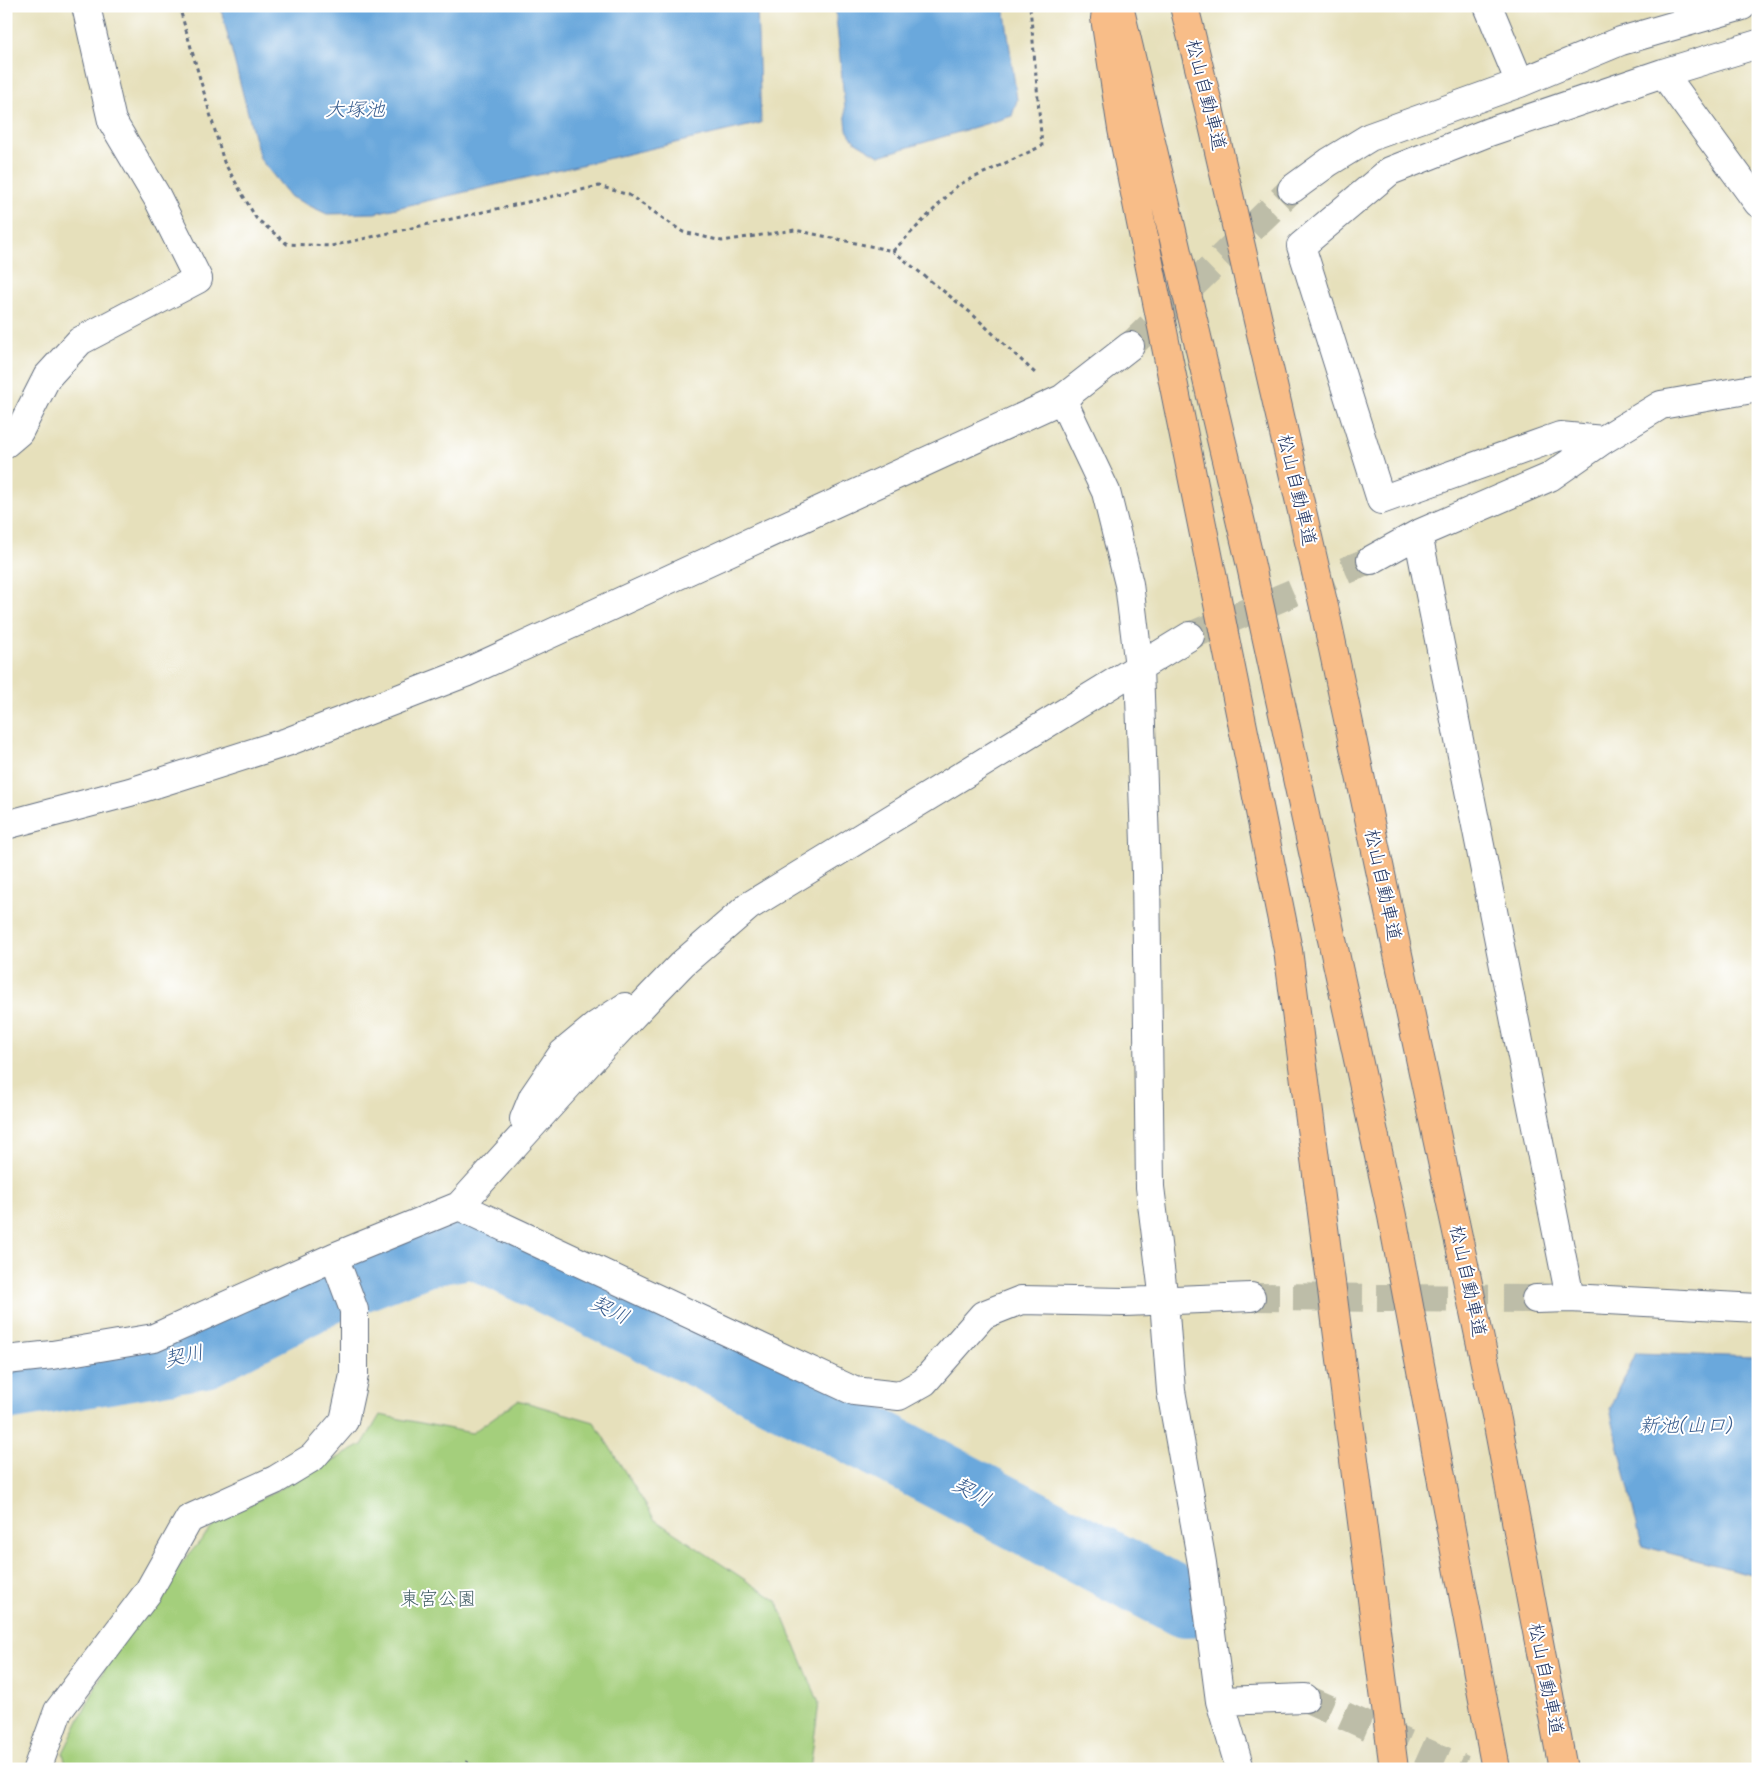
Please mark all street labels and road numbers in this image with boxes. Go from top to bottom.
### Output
street label: 松山自動車道 [1182,37,1230,153]
street label: 松山自動車道 [1273,432,1321,548]
street label: 松山自動車道 [1360,827,1406,943]
street label: 松山自動車道 [1445,1223,1491,1339]
street label: 松山自動車道 [1524,1621,1568,1737]

